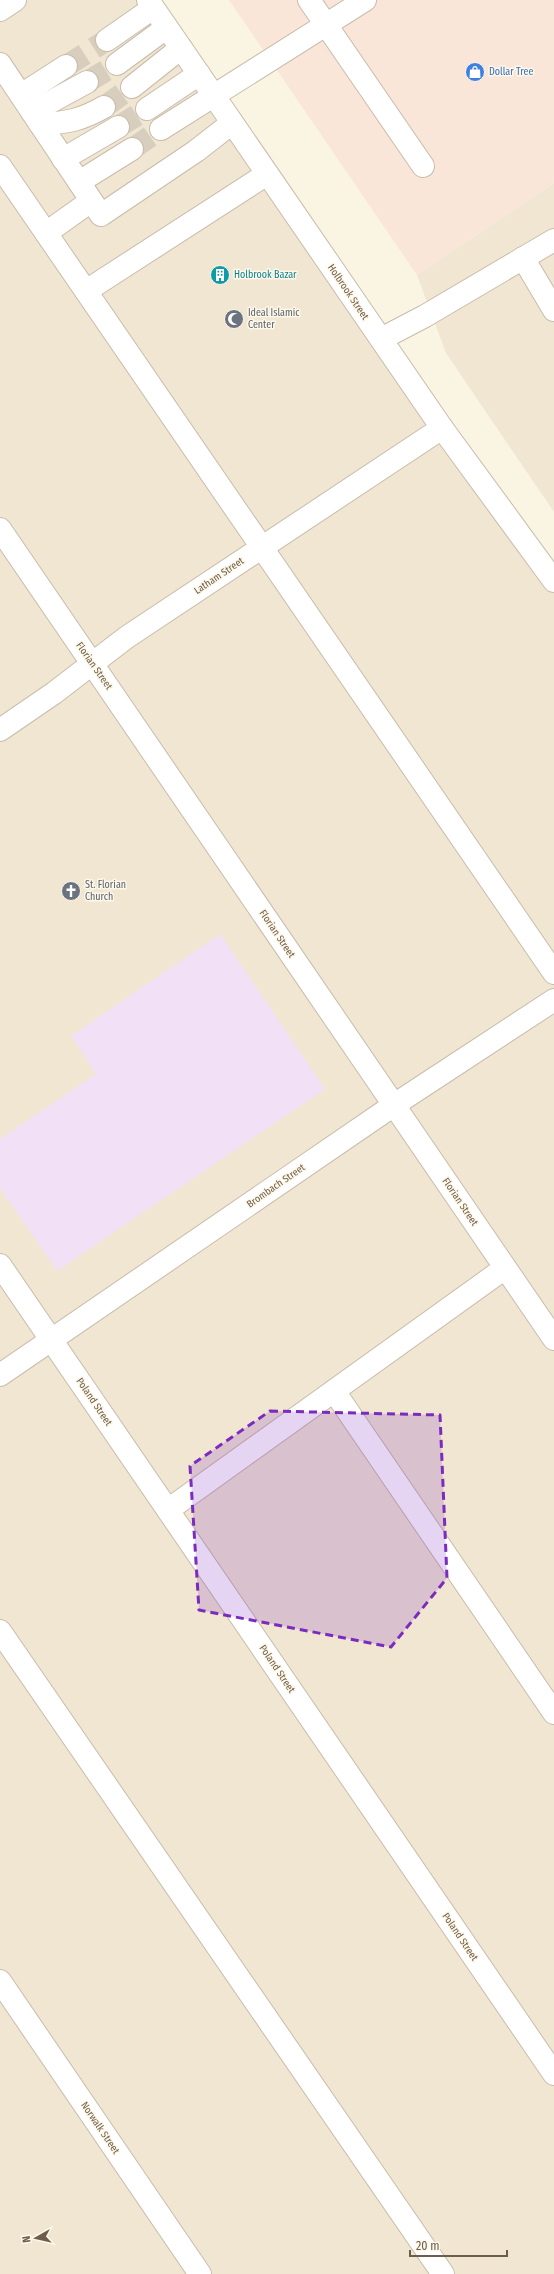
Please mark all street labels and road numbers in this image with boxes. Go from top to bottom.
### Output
street label: Holbrook Street [325,262,371,323]
street label: Latham Street [192,555,247,597]
street label: Florian Street [73,640,115,693]
street label: Florian Street [257,908,298,961]
street label: Brombach Street [245,1161,308,1210]
street label: Florian Street [440,1176,481,1229]
street label: Poland Street [74,1376,115,1429]
street label: Poland Street [257,1643,298,1696]
street label: Poland Street [440,1911,481,1964]
street label: Norwalk Street [78,2100,122,2157]

